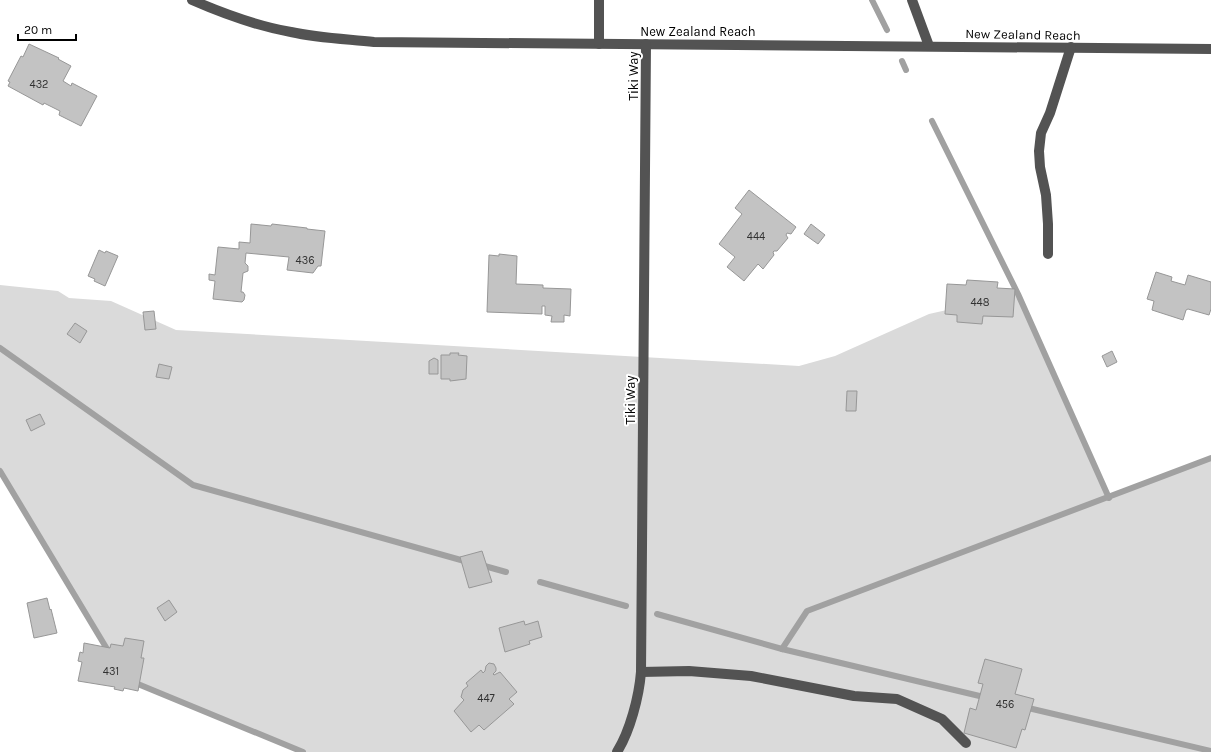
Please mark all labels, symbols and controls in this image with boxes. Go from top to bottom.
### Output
scale bar [18,16,76,42]
text: 20 m [24,23,52,37]
street label: New Zealand Reach [640,24,756,39]
street label: New Zealand Reach [965,26,1081,43]
street label: Tiki Way [626,51,641,101]
house number: 432 [29,78,49,91]
house number: 444 [747,230,765,243]
house number: 436 [296,254,314,267]
house number: 448 [970,296,990,309]
street label: Tiki Way [623,375,638,425]
house number: 431 [103,665,119,678]
house number: 447 [477,692,495,705]
house number: 456 [996,698,1014,711]

